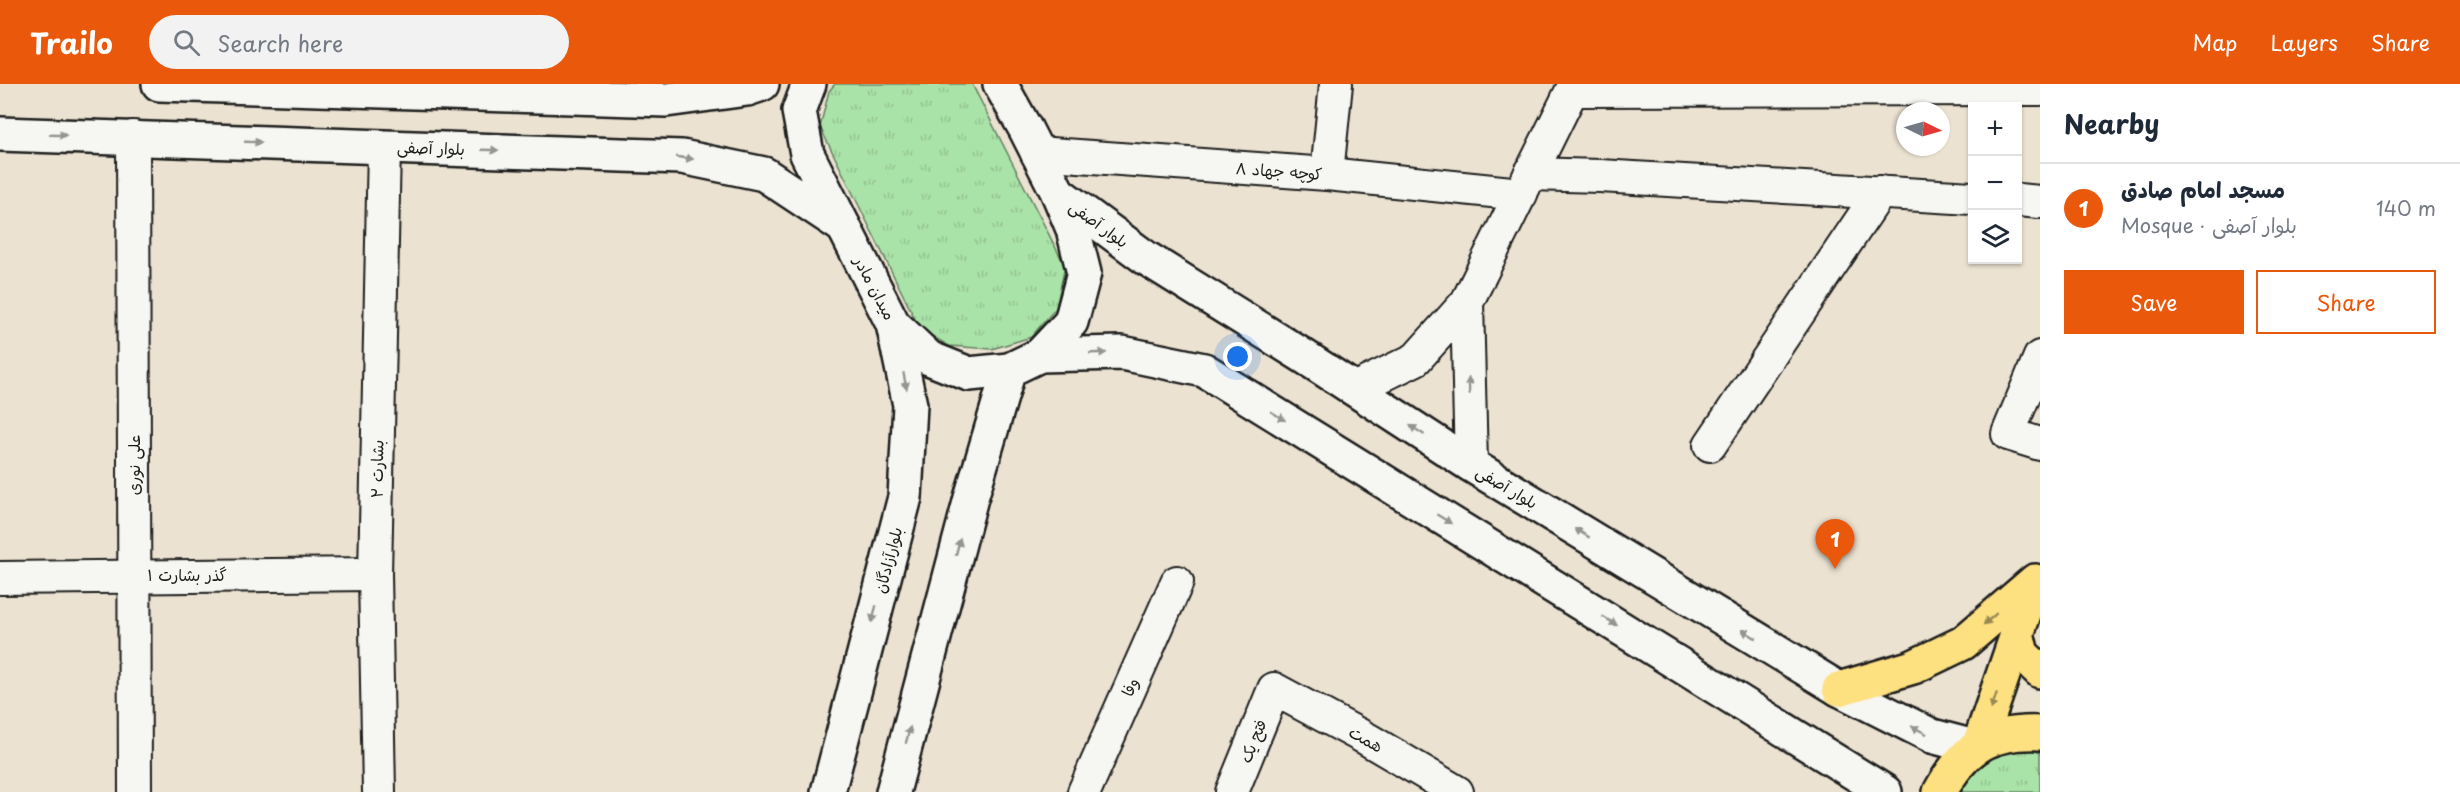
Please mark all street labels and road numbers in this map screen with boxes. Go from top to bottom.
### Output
street label: بلوار آصفی [397,134,465,160]
street label: کوچه جهاد ۸ [1235,155,1323,185]
street label: بلوار آصفی [1065,194,1134,253]
street label: میدان مادر [848,250,903,324]
street label: علی نوری [121,435,145,495]
street label: بشارت ۲ [363,440,389,498]
street label: بلوار آصفی [1472,458,1543,514]
street label: بلوارآزادگان [867,524,907,596]
street label: گذر بشارت ۱ [147,562,227,586]
street label: وفا [1114,673,1144,700]
street label: فتح یک [1232,715,1272,766]
street label: همت [1345,719,1388,757]

